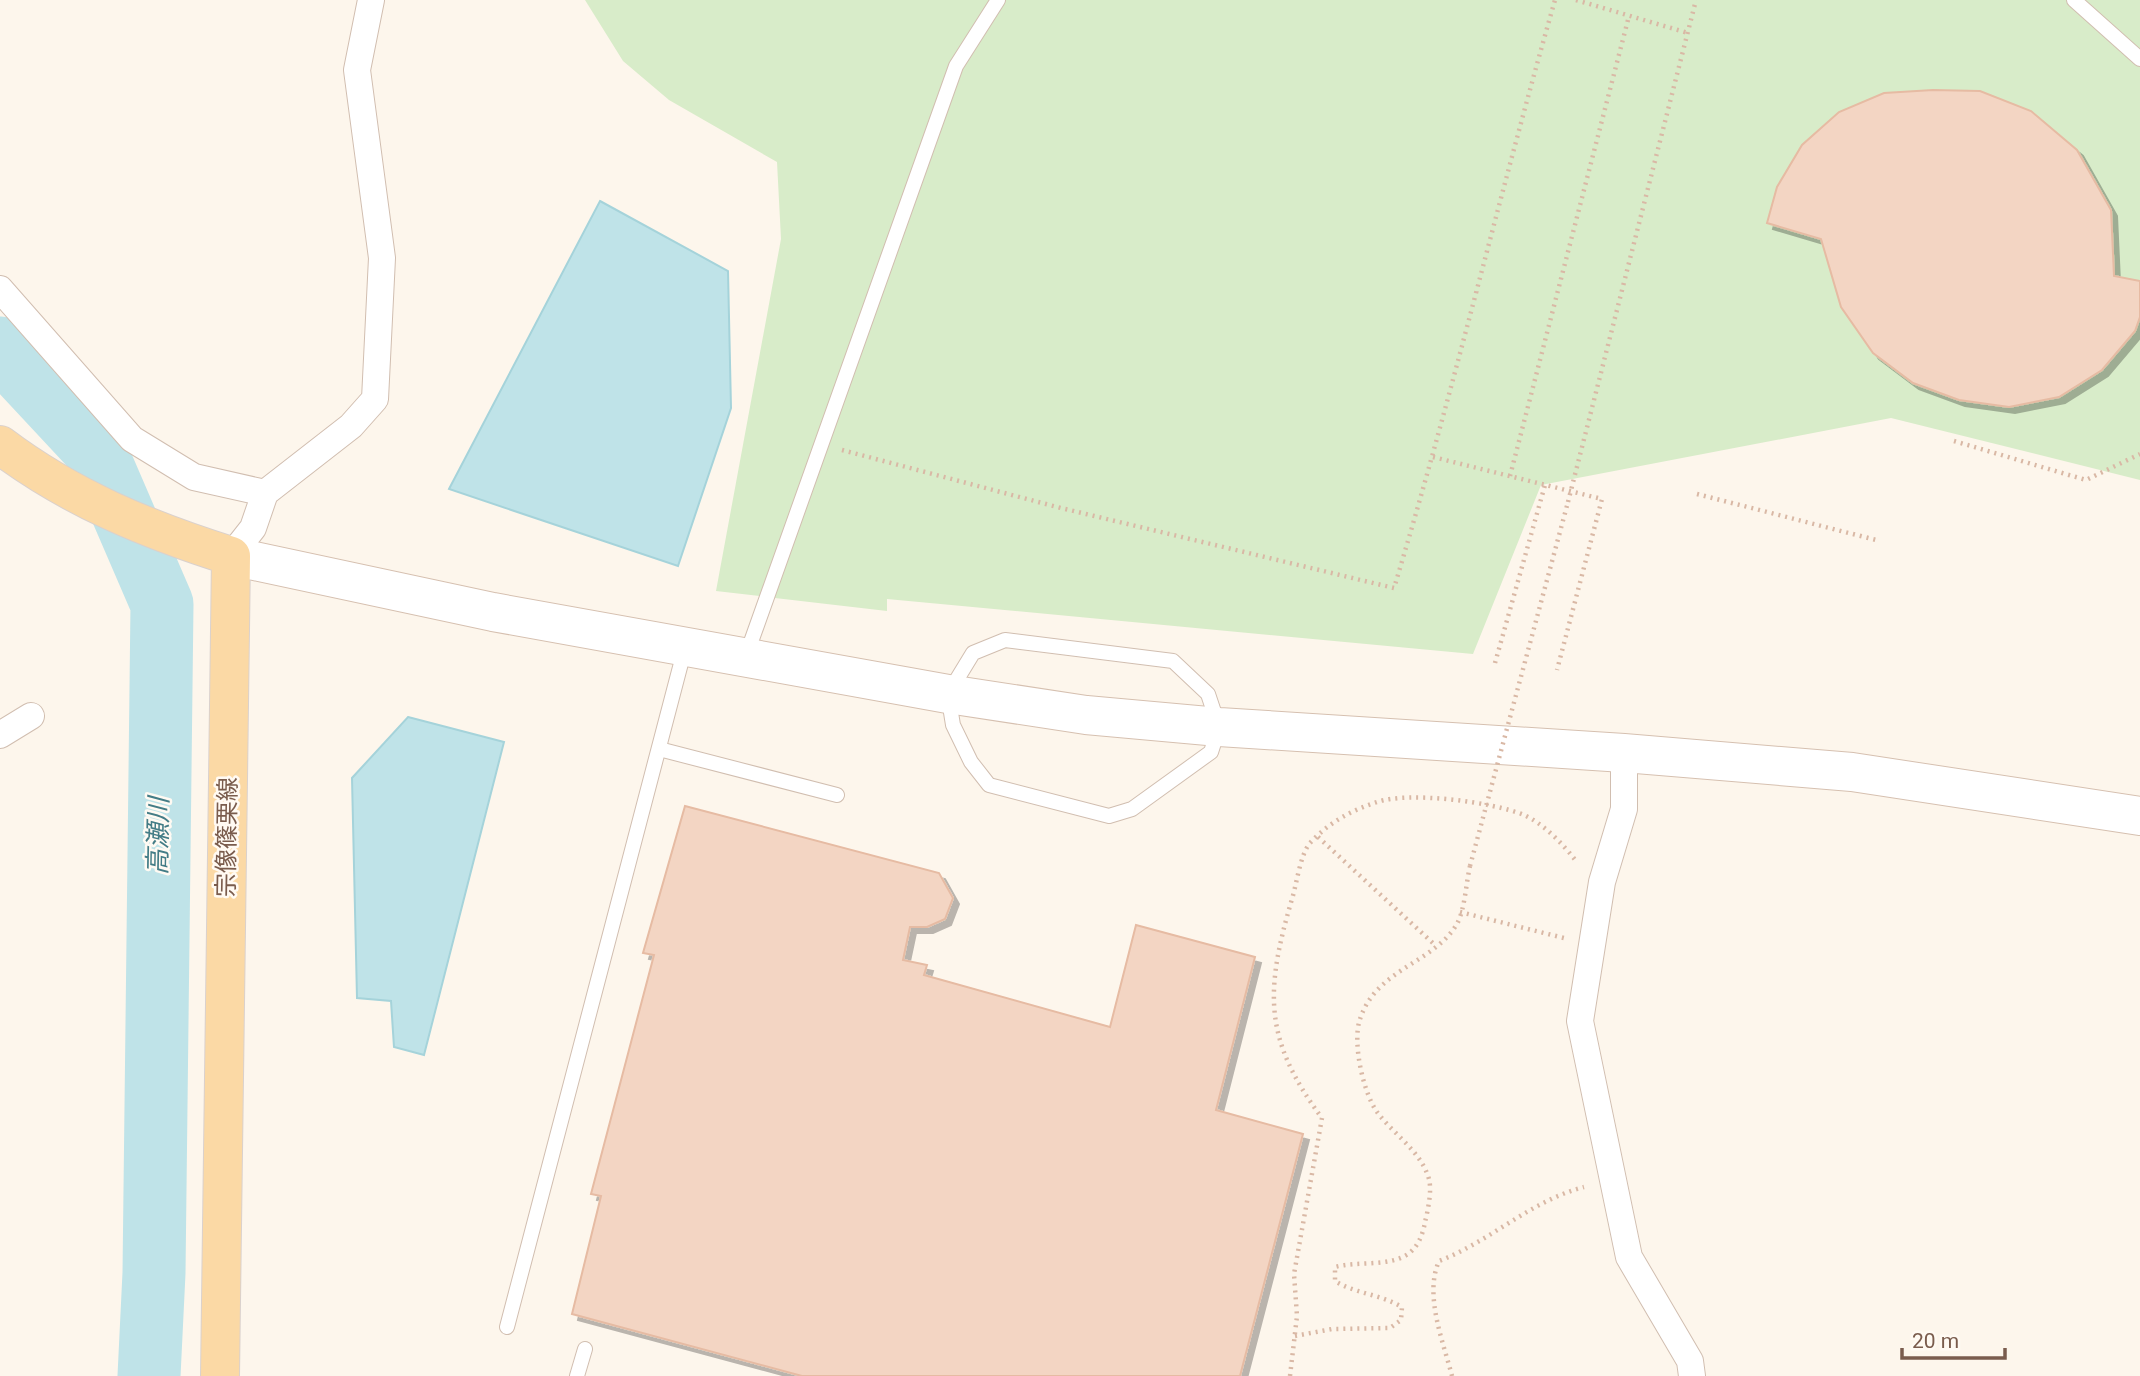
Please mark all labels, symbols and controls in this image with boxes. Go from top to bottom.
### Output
street label: 宗像篠栗線 [212,777,242,897]
water label: 高瀬川 [142,794,174,875]
scale bar [1902,1316,2005,1360]
text: 20 m [1912,1329,1959,1353]

